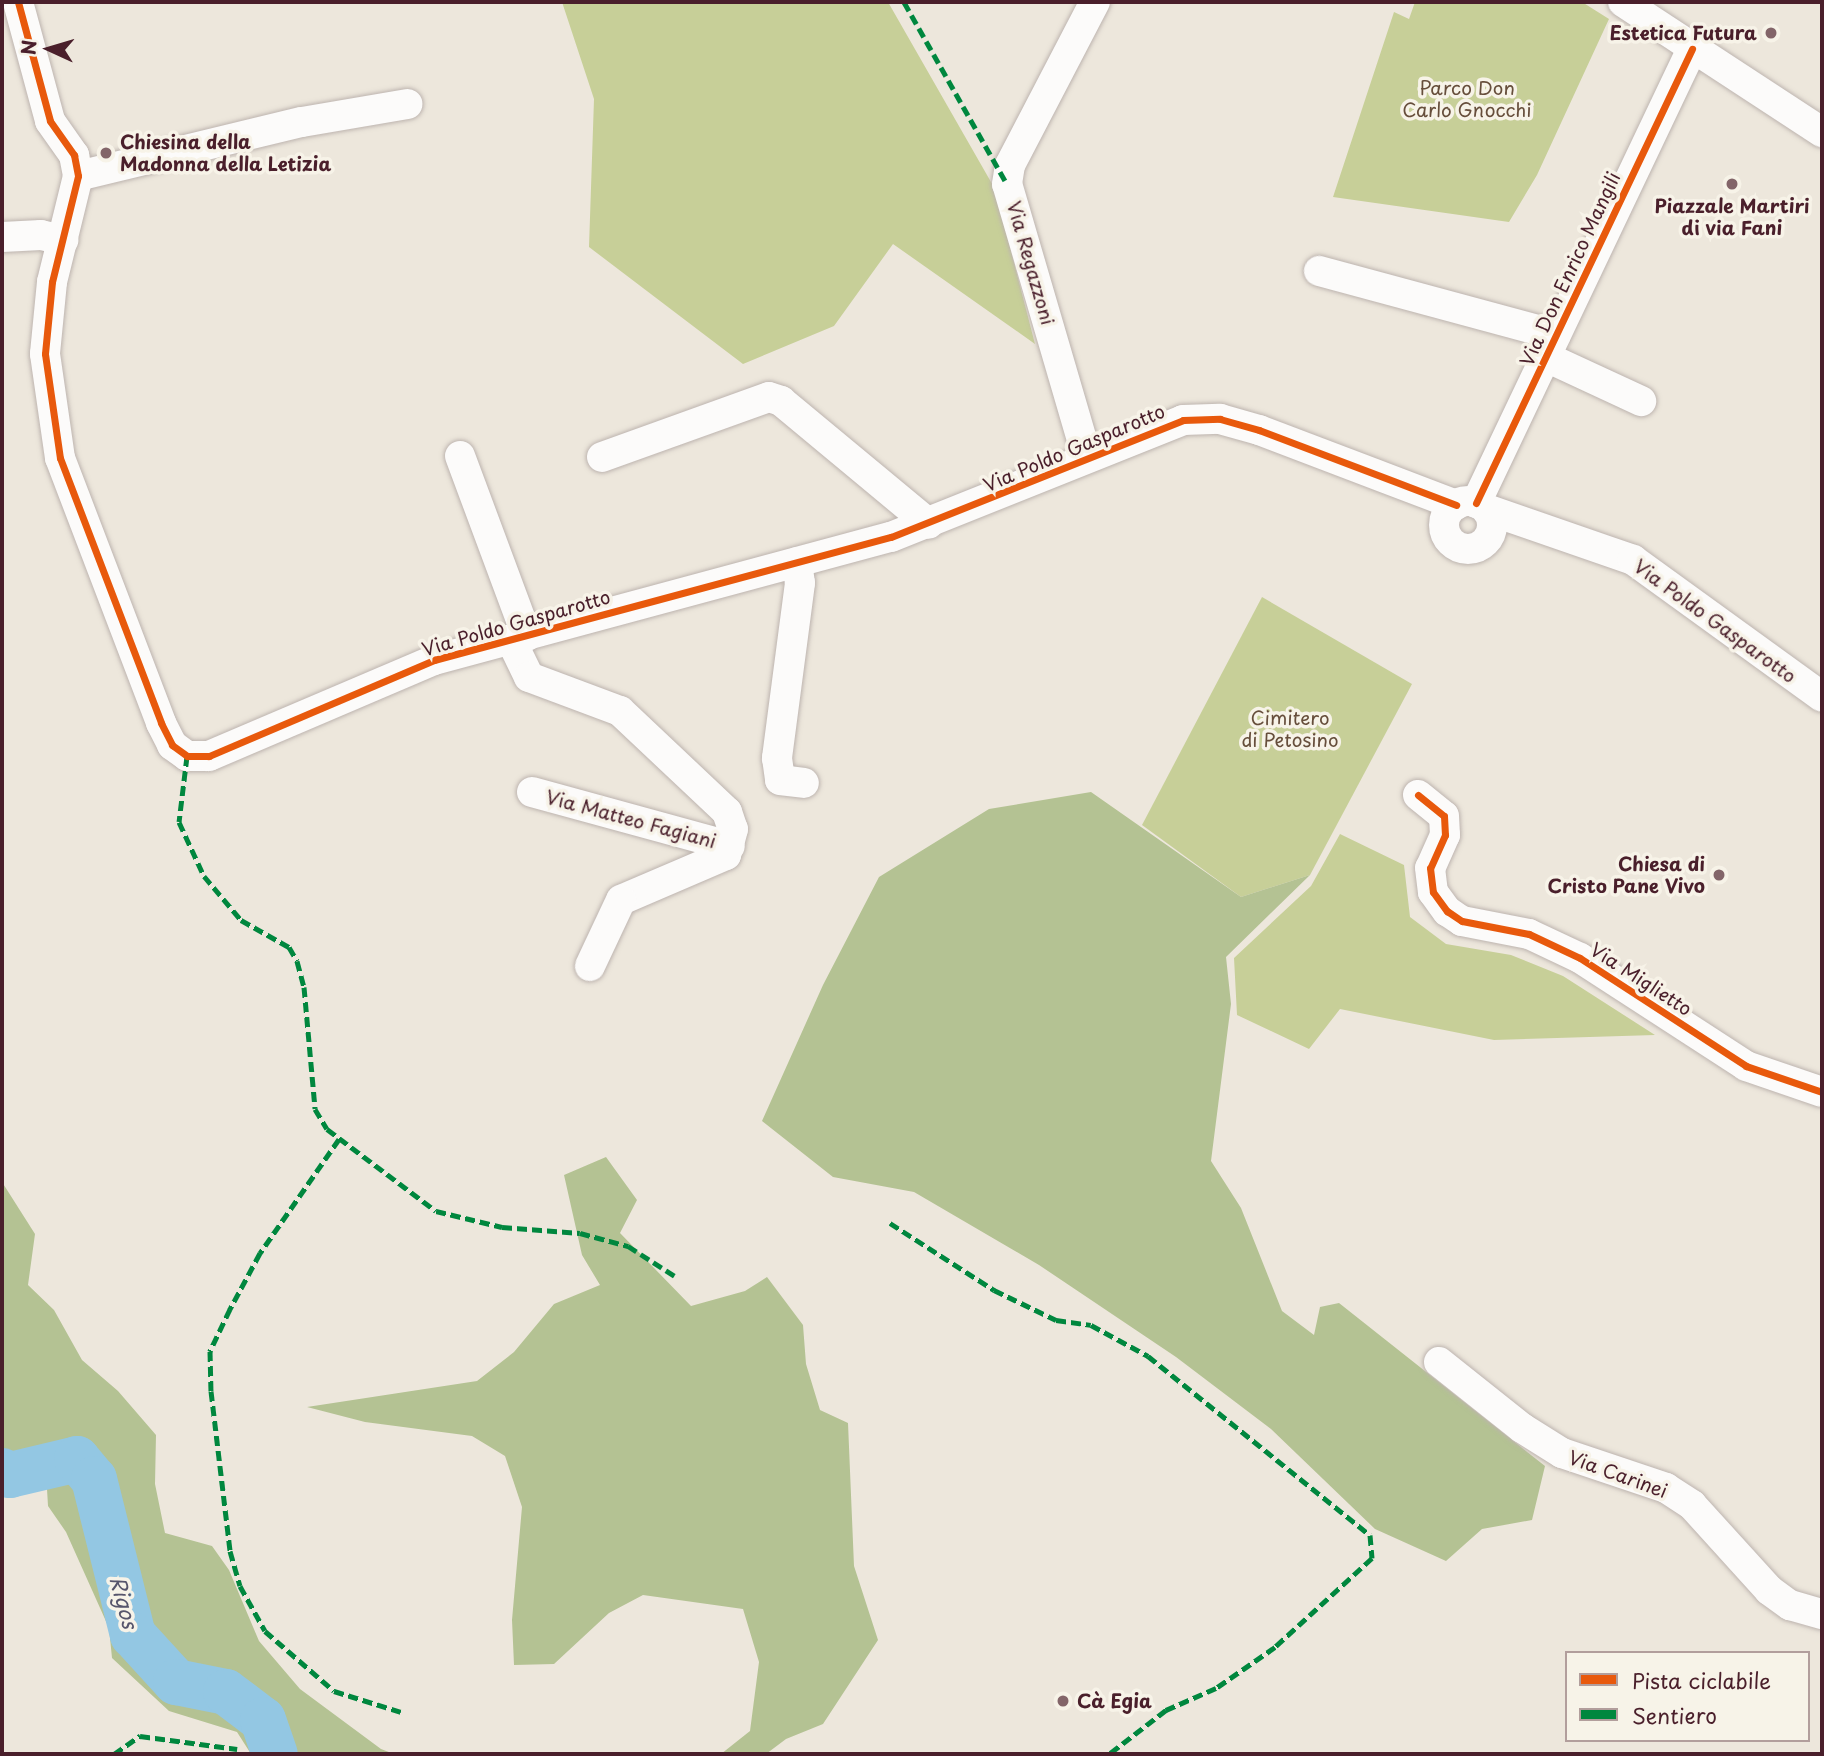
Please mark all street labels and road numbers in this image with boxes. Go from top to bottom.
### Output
street label: Via Don Enrico Mangili [1515,168,1625,370]
street label: Via Regazzoni [1003,199,1059,327]
street label: Via Poldo Gasparotto [980,400,1168,496]
street label: Via Poldo Gasparotto [1630,555,1800,687]
street label: Via Poldo Gasparotto [419,585,613,661]
street label: Via Matteo Fagiani [544,785,718,853]
street label: Via Miglietto [1586,938,1696,1020]
street label: Via Carinei [1566,1446,1670,1502]

